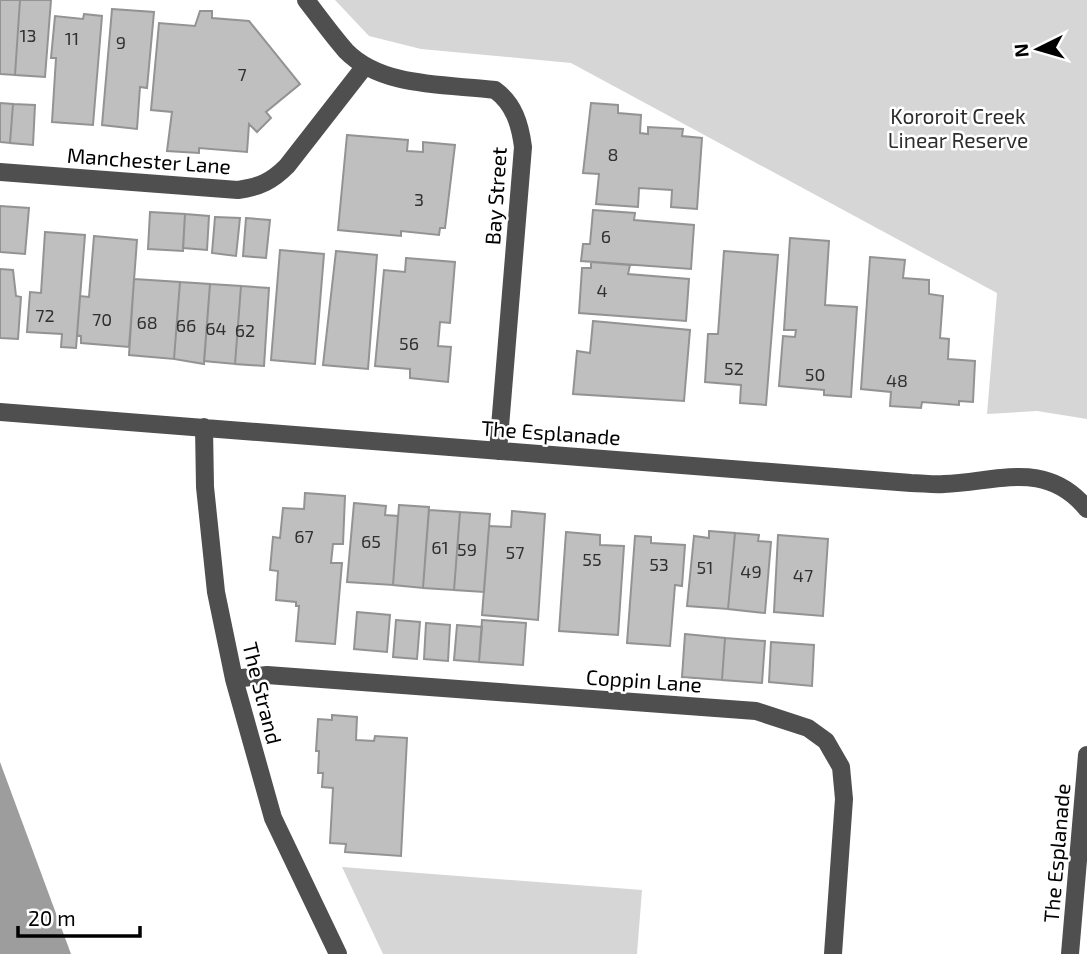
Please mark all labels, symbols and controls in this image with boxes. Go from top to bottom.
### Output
north arrow [1003,14,1073,84]
house number: 13 [19,24,37,46]
house number: 11 [65,27,79,49]
house number: 9 [116,31,126,53]
text: N [1009,43,1033,58]
house number: 7 [237,63,247,85]
park label: Kororoit Creek Linear Reserve [888,103,1028,152]
street label: Manchester Lane [66,142,232,178]
house number: 8 [608,143,618,165]
street label: Bay Street [479,146,511,246]
house number: 3 [414,188,424,210]
house number: 6 [601,225,611,247]
house number: 4 [596,279,608,301]
house number: 72 [35,304,55,326]
house number: 70 [92,308,112,330]
house number: 68 [136,311,158,333]
house number: 66 [176,314,196,336]
house number: 64 [205,317,227,339]
house number: 62 [235,319,255,341]
house number: 56 [399,332,419,354]
house number: 52 [724,357,744,379]
house number: 50 [805,363,825,385]
house number: 48 [886,369,908,391]
street label: The Esplanade [480,415,622,449]
house number: 67 [294,525,314,547]
house number: 65 [361,530,381,552]
house number: 61 [431,536,449,558]
house number: 59 [457,538,477,560]
house number: 57 [506,541,524,563]
house number: 55 [582,548,602,570]
house number: 53 [649,553,669,575]
house number: 51 [697,556,713,578]
house number: 49 [740,560,762,582]
house number: 47 [793,564,813,586]
street label: The Strand [238,639,288,747]
street label: Coppin Lane [585,663,703,697]
street label: The Esplanade [1037,782,1075,924]
scale bar [18,894,140,938]
text: 20 m [28,905,76,930]

